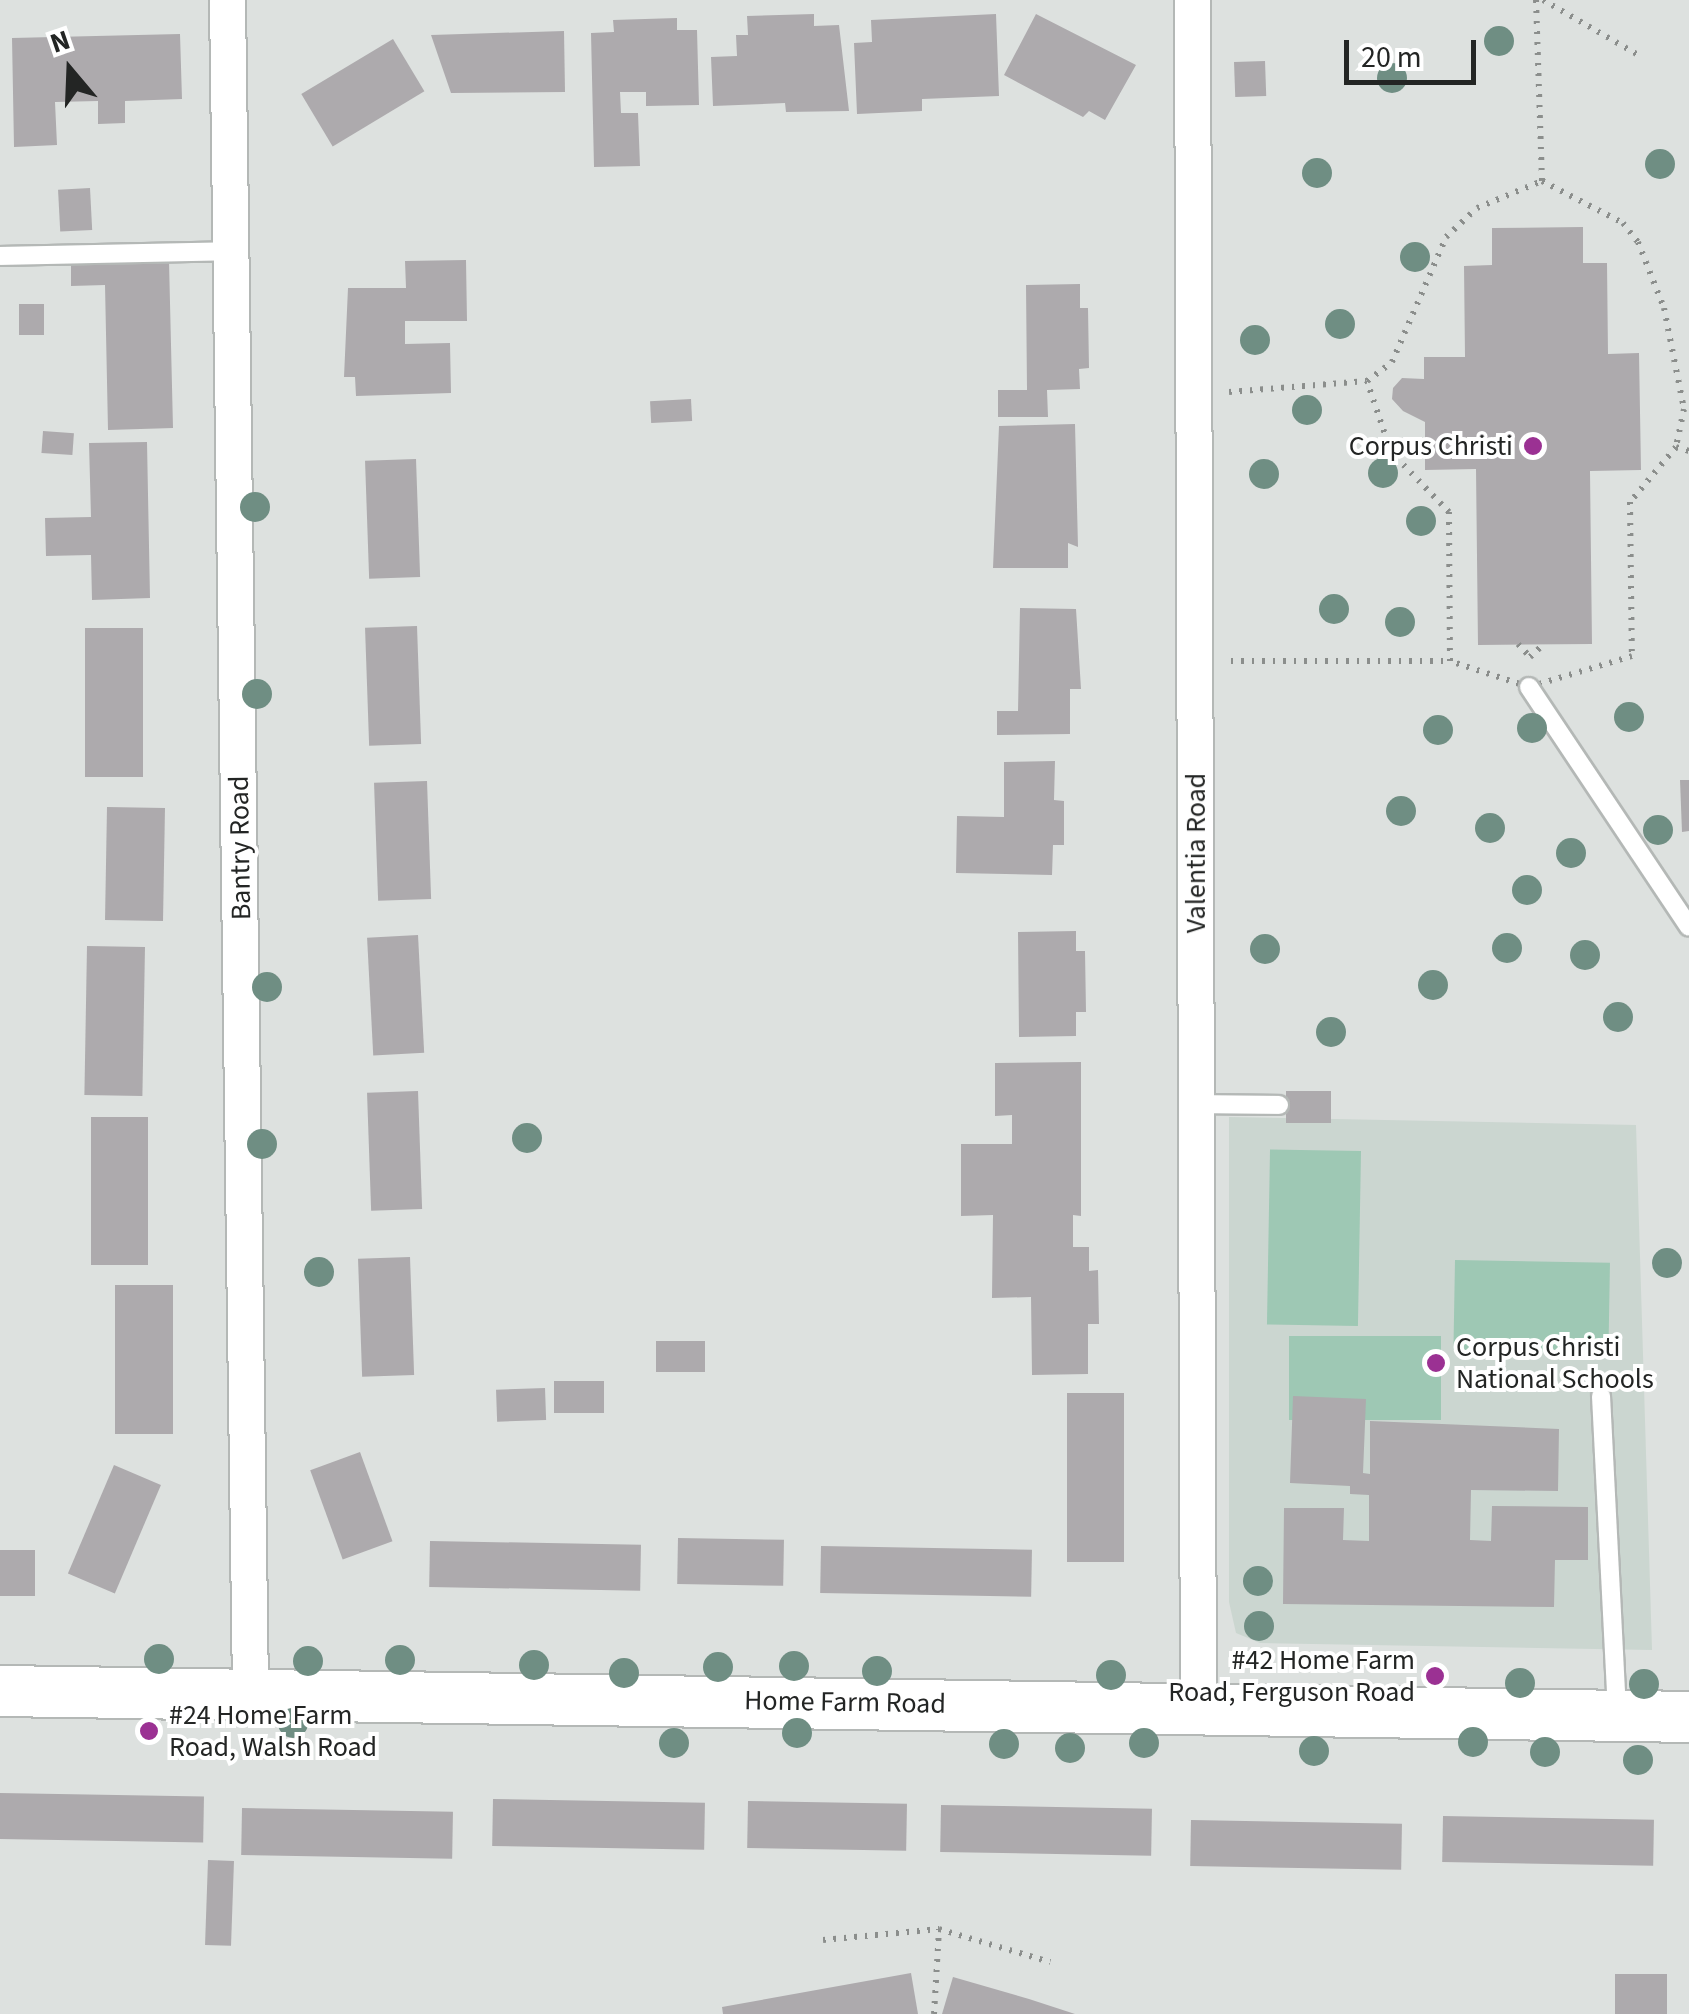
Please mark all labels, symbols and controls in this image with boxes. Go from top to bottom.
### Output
north arrow [20,20,120,120]
text: N [45,20,76,64]
scale bar [1349,20,1482,82]
text: 20 m [1361,36,1422,79]
place label: Corpus Christi [1349,429,1513,463]
marker: Corpus Christi [1522,435,1544,457]
street label: Valentia Road [1179,773,1213,933]
street label: Bantry Road [222,775,258,921]
place label: Corpus Christi National Schools [1456,1330,1654,1396]
marker: Corpus Christi National Schools [1425,1352,1447,1374]
place label: #42 Home Farm Road, Ferguson Road [1168,1643,1415,1709]
marker: #42 Home Farm Road, Ferguson Road [1424,1665,1446,1687]
street label: Home Farm Road [744,1683,946,1721]
place label: #24 Home Farm Road, Walsh Road [169,1698,377,1764]
marker: #24 Home Farm Road, Walsh Road [138,1720,160,1742]

